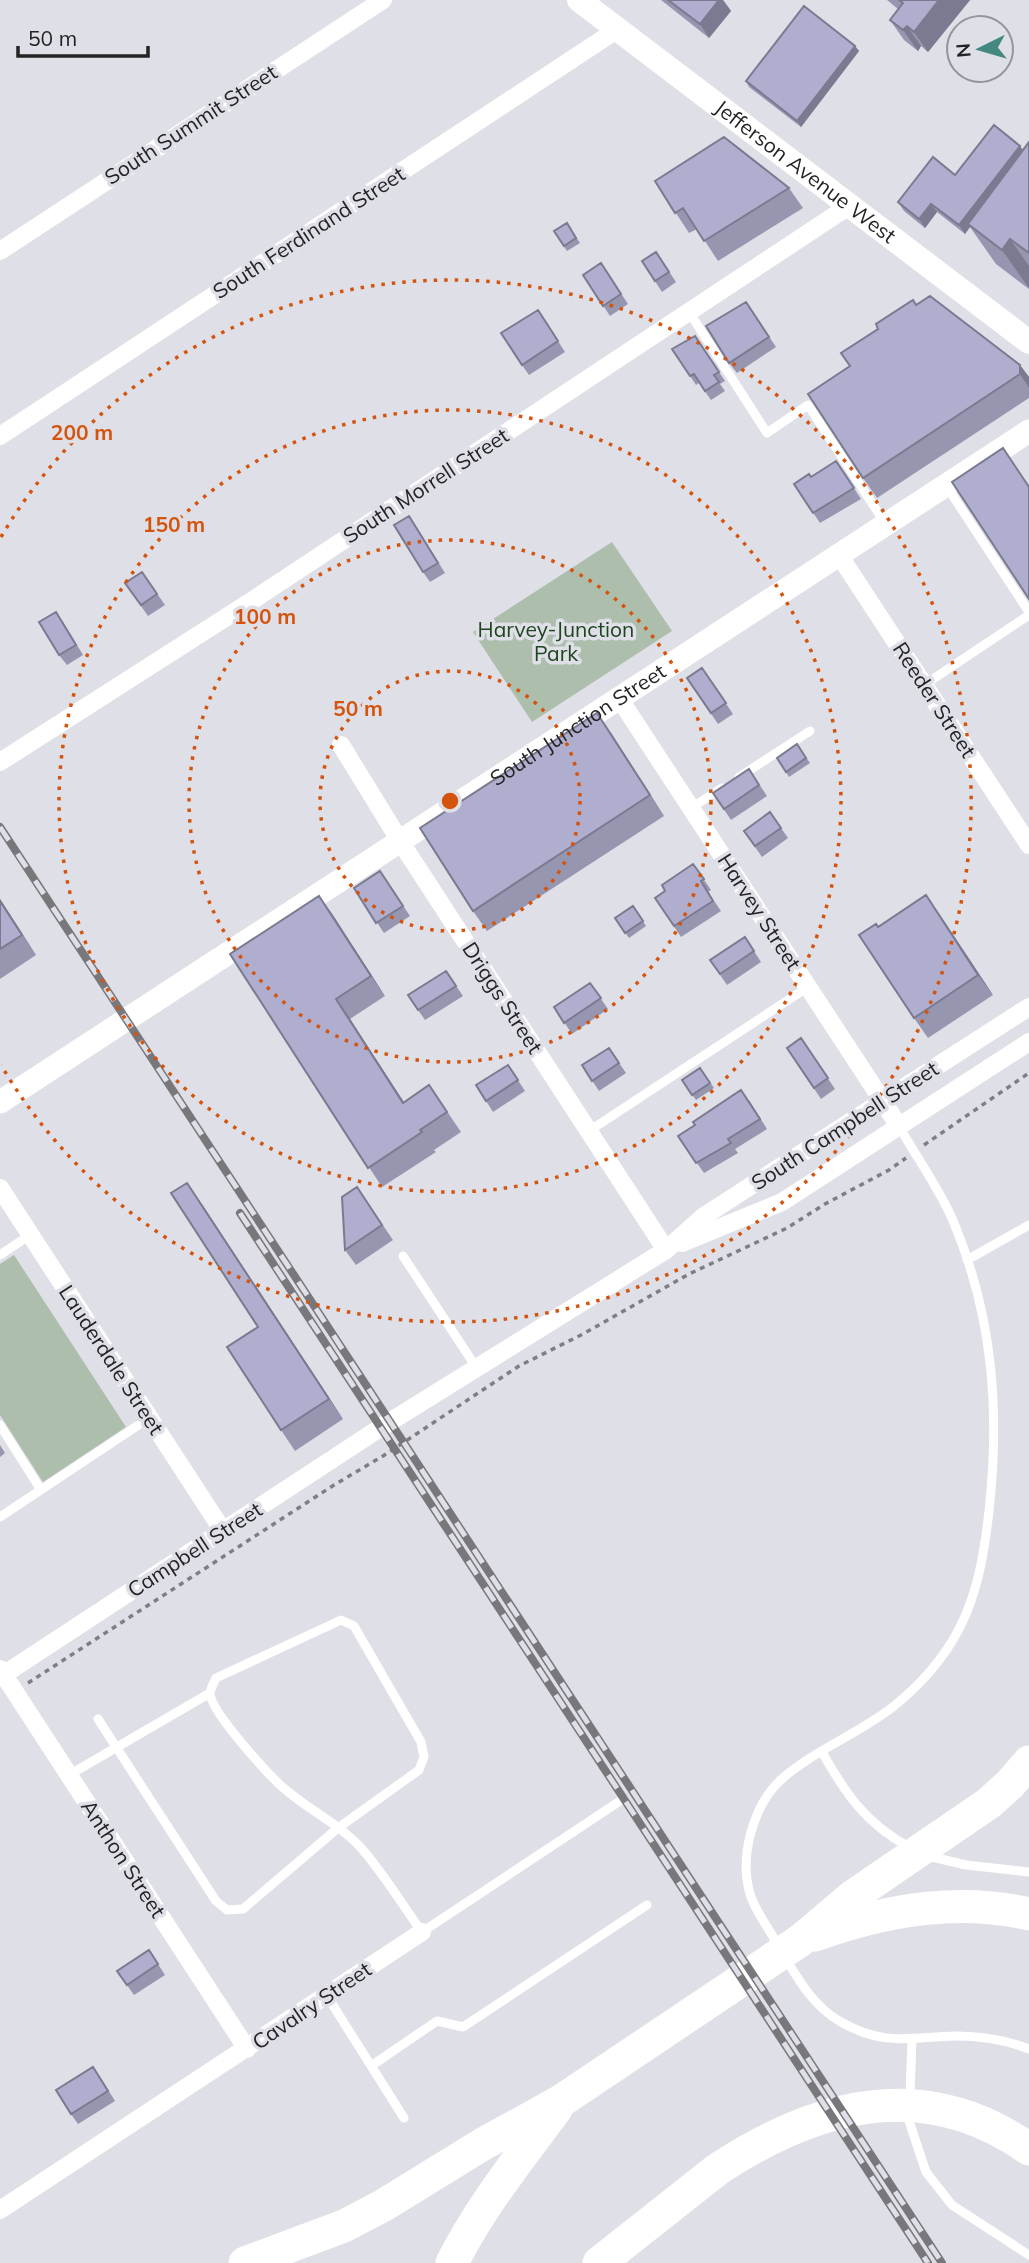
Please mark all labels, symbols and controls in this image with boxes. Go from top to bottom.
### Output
scale bar [18,14,147,58]
north arrow [945,14,1015,84]
text: 50 m [28,25,77,51]
text: N [950,42,976,59]
street label: South Summit Street [99,59,282,190]
street label: Jefferson Avenue West [710,94,902,248]
street label: South Ferdinand Street [208,160,409,304]
text: 200 m [51,419,113,445]
street label: South Morrell Street [338,422,513,548]
text: 150 m [143,511,205,537]
text: 100 m [234,603,296,629]
park label: Harvey-Junction Park [478,616,634,666]
street label: Reeder Street [888,637,982,762]
street label: South Junction Street [485,658,670,791]
text: 50 m [333,695,383,721]
centre of rings [438,789,462,813]
street label: Harvey Street [712,848,807,975]
street label: Driggs Street [457,937,548,1058]
street label: South Campbell Street [746,1055,943,1195]
street label: Lauderdale Street [54,1280,170,1439]
street label: Campbell Street [122,1496,267,1602]
street label: Anthon Street [76,1795,172,1922]
street label: Cavalry Street [247,1956,376,2055]

